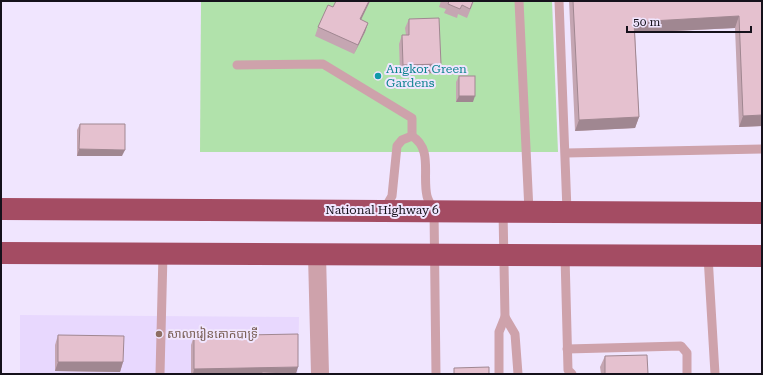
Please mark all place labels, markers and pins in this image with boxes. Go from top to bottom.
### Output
place label: Angkor Green Gardens [386,62,467,90]
marker: Angkor Green Gardens [373,71,383,81]
place label: សាលារៀនគោកបាទ្រី [167,326,258,341]
marker: សាលារៀនគោកបាទ្រី [154,329,164,339]

